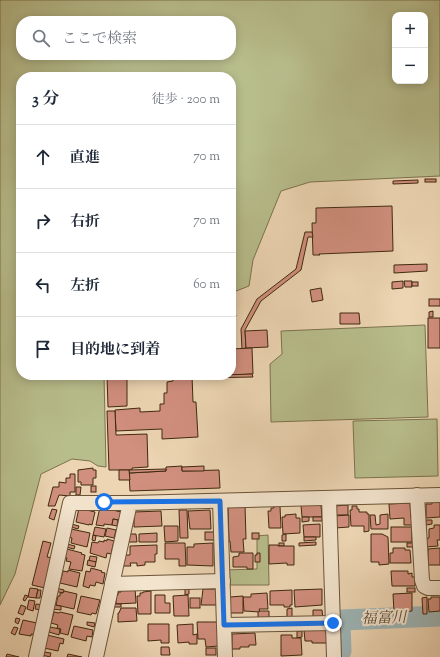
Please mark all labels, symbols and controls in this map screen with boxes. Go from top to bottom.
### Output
map controls [392,12,428,84]
button: + [392,12,428,48]
search box [16,16,236,60]
icon: search [30,27,52,49]
text: ここで検索 [62,29,137,50]
button: − [392,48,428,84]
text: 3 分 [32,88,60,112]
text: 徒歩 · 200 m [152,91,220,109]
icon: ahead [32,146,54,168]
text: 直進 [70,148,100,169]
text: 70 m [193,148,220,166]
icon: right [32,210,54,232]
text: 右折 [70,212,100,233]
text: 70 m [193,212,220,230]
icon: left [32,274,54,296]
text: 左折 [70,276,100,297]
text: 60 m [193,276,220,294]
icon: arrive [32,338,54,360]
text: 目的地に到着 [70,340,160,361]
route start [95,493,113,511]
water label: 福富川 [361,608,409,630]
route end [324,614,342,632]

